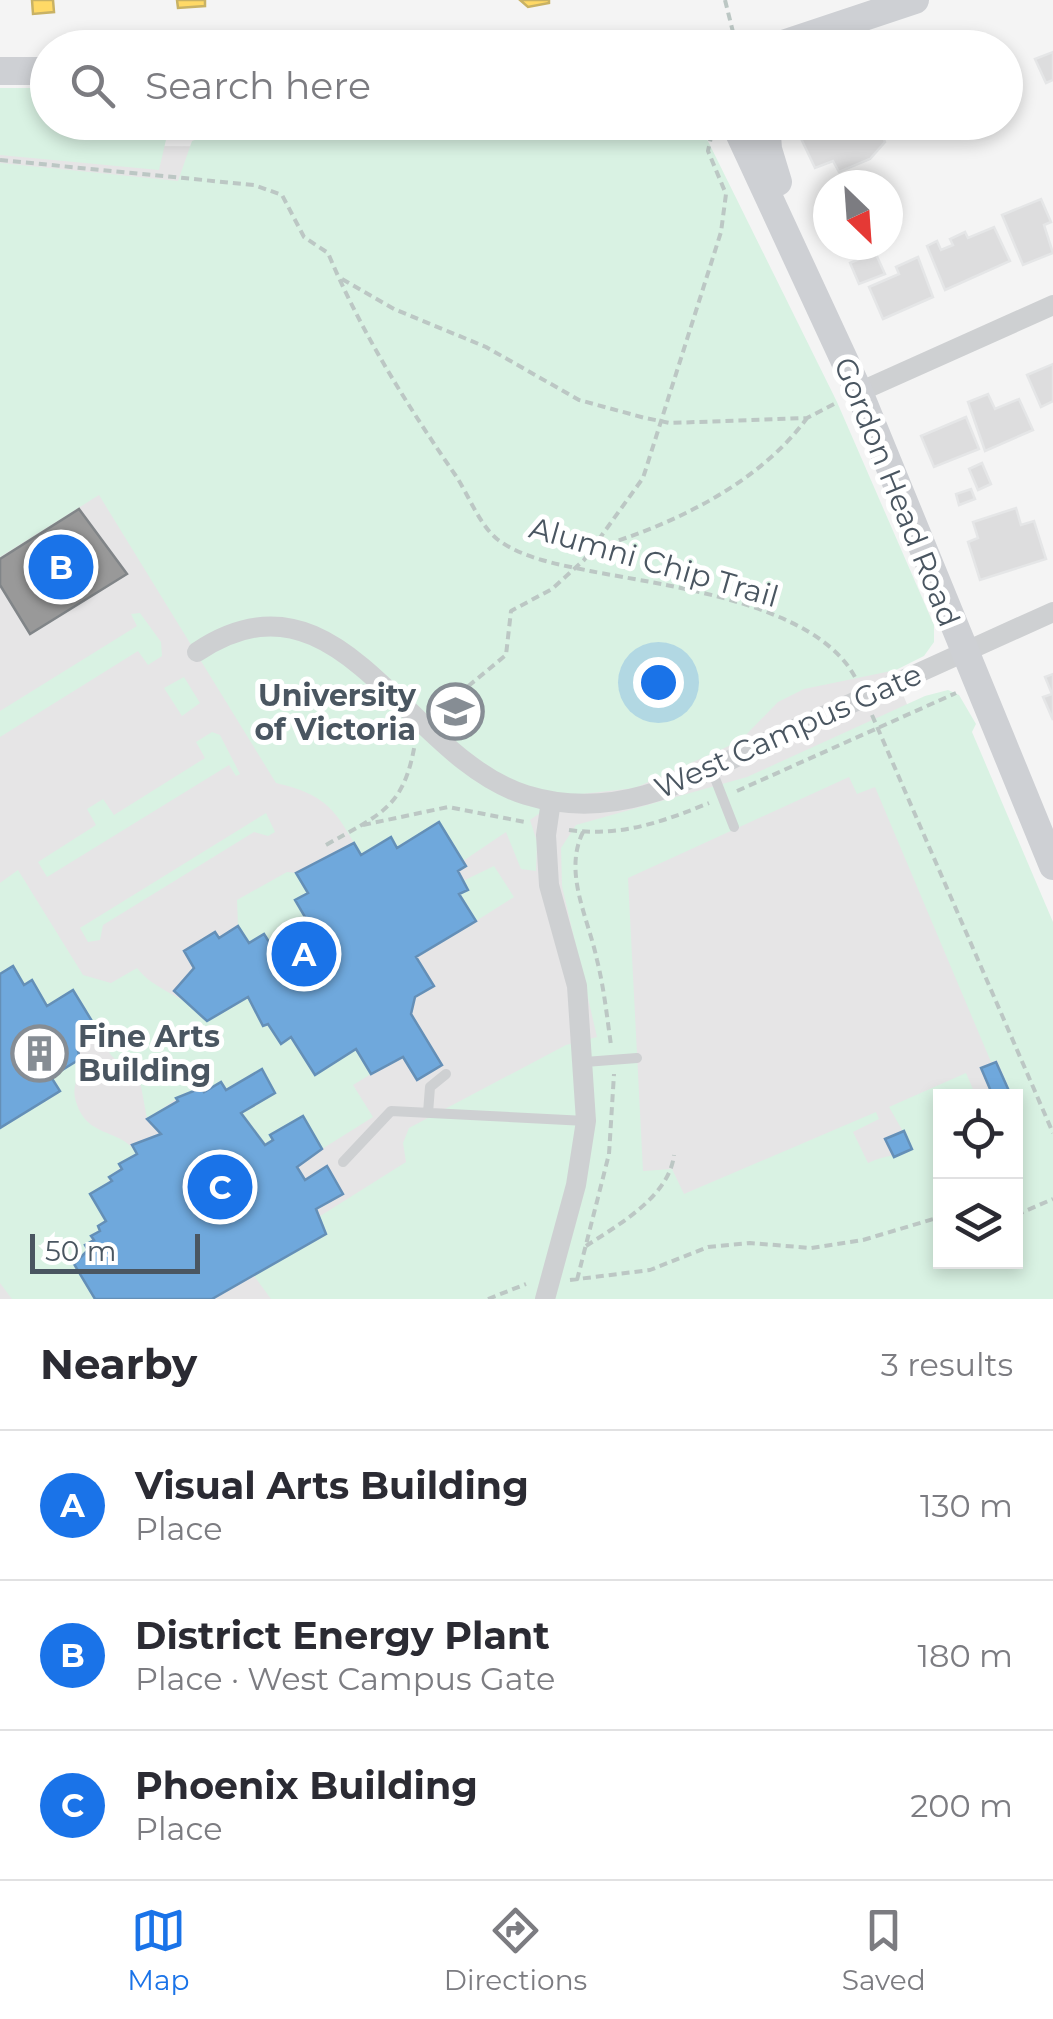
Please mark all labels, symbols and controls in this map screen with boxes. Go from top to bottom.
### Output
search box [30,30,1023,140]
icon: search [65,58,120,113]
text: Search here [145,62,371,109]
north arrow [813,170,903,260]
street label: Gordon Head Road [826,352,968,632]
street label: Alumni Chip Trail [525,509,783,615]
pin: B [28,530,94,604]
street label: West Campus Gate [649,655,927,807]
your location [633,657,684,708]
place label: University of Victoria [254,677,417,748]
school or university icon: University of Victoria [425,682,485,742]
pin: A [272,916,336,992]
place label: Fine Arts Building [78,1018,220,1089]
building icon: Fine Arts Building [9,1023,69,1083]
map controls [933,1089,1023,1269]
button: locate [933,1089,1023,1179]
pin: C [188,1150,252,1224]
button: layers [933,1179,1023,1269]
scale bar [30,1229,200,1274]
text: 50 m [45,1234,116,1268]
text: Nearby [40,1338,197,1390]
text: 3 results [881,1345,1013,1384]
text: Visual Arts Building [135,1462,529,1509]
text: A [60,1486,85,1525]
text: 130 m [920,1486,1013,1525]
text: Place [135,1509,223,1548]
text: District Energy Plant [135,1612,550,1659]
text: B [60,1636,85,1675]
text: 180 m [918,1636,1013,1675]
text: Place · West Campus Gate [135,1659,555,1698]
text: Phoenix Building [135,1762,478,1809]
text: C [61,1786,84,1825]
text: 200 m [910,1786,1013,1825]
text: Place [135,1809,223,1848]
tab: Map [127,1903,189,1997]
tab: Directions [444,1903,587,1997]
tab: Saved [842,1903,926,1997]

